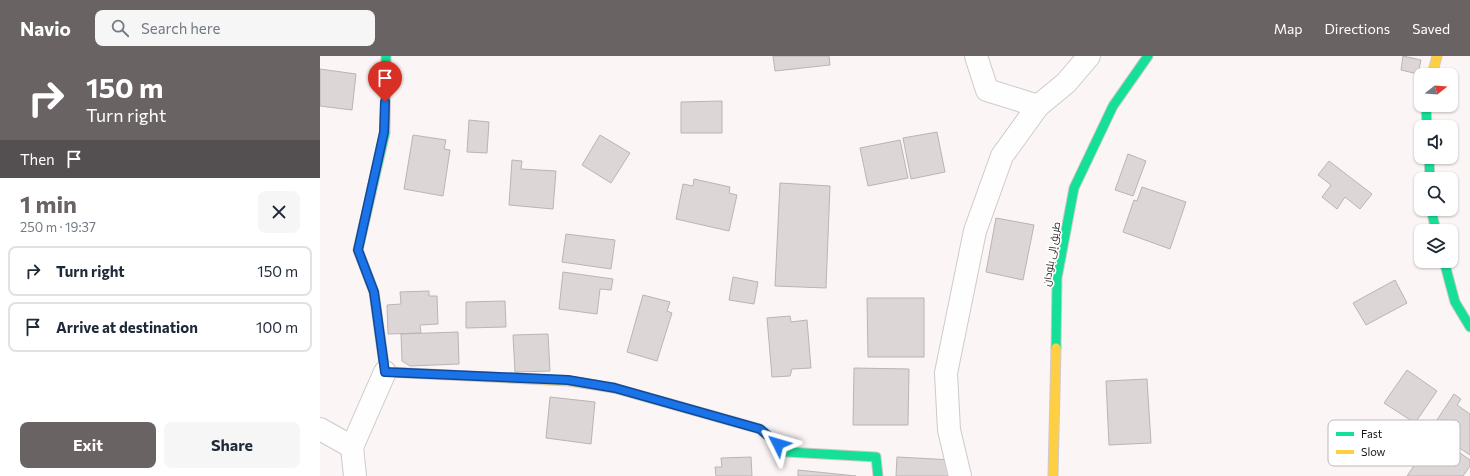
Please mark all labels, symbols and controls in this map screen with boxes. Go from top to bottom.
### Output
search box [95,10,375,46]
text: Navio [20,17,71,40]
icon: search [109,17,131,39]
text: Search here [141,19,220,37]
text: Map [1274,20,1303,37]
text: Directions [1325,20,1390,37]
text: Saved [1412,20,1450,37]
pin [368,61,402,102]
icon: arrive [374,67,396,89]
north arrow [1414,68,1458,112]
map controls [1414,68,1458,268]
text: 150 m [86,70,163,104]
icon: right [20,72,72,124]
text: Turn right [86,104,166,126]
button: sound [1414,120,1458,164]
icon: arrive [63,148,85,170]
text: Then [20,150,55,168]
button: search [1414,172,1458,216]
text: 1 min [20,189,77,218]
button: close [258,191,300,233]
text: 250 m · 19:37 [20,219,96,235]
street label: طريق إلى بلودان [1040,221,1063,287]
button: layers [1414,224,1458,268]
icon: right [22,260,44,282]
text: Turn right [56,262,125,280]
text: 150 m [257,262,298,280]
icon: arrive [22,316,44,338]
text: Arrive at destination [56,318,198,336]
text: 100 m [256,318,298,336]
legend [1328,420,1460,466]
button: Exit [20,422,156,468]
button: Share [164,422,300,468]
position arrow [757,423,799,465]
text: Fast [1361,427,1383,440]
text: Slow [1361,445,1386,458]

